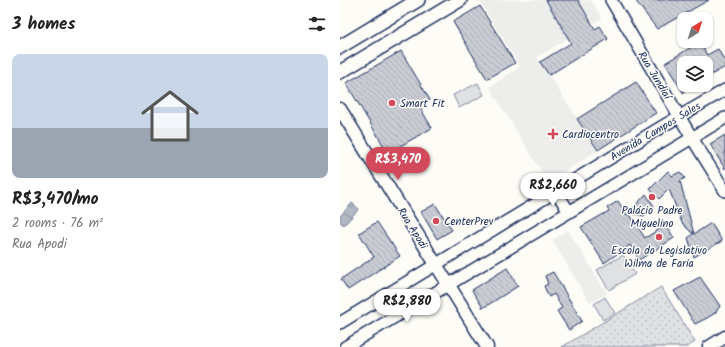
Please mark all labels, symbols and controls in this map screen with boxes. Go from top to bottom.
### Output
text: 3 homes [12,11,75,38]
north arrow [677,12,713,48]
map controls [677,12,713,92]
icon: filters [306,13,328,35]
street label: Rua Jundiaí [633,48,677,105]
button: layers [677,56,713,92]
icon: home [134,80,206,152]
place label: Smart Fit [400,95,445,113]
street label: Avenida Campos Sales [607,97,705,166]
marker: Smart Fit [387,98,397,108]
place label: Cardiocentro [562,126,619,144]
marker: Cardiocentro [547,128,559,140]
pin: R$3,470 [361,147,435,181]
text: R$3,470 [375,149,421,170]
pin: R$2,660 [516,173,590,207]
text: R$2,660 [529,175,577,196]
text: R$3,470/mo [12,186,99,213]
marker: Palácio Padre Miguelino [647,192,657,202]
place label: Palácio Padre Miguelino [621,202,683,233]
street label: Rua Apodi [392,204,432,253]
text: 2 rooms · 76 m² [12,213,103,234]
place label: CenterPrev [444,213,494,231]
marker: CenterPrev [431,216,441,226]
marker: Escola do Legislativo Wilma de Faria [654,232,664,242]
text: Rua Apodi [12,234,67,255]
place label: Escola do Legislativo Wilma de Faria [611,242,707,273]
pin: R$2,880 [370,289,444,323]
text: R$2,880 [383,291,431,312]

